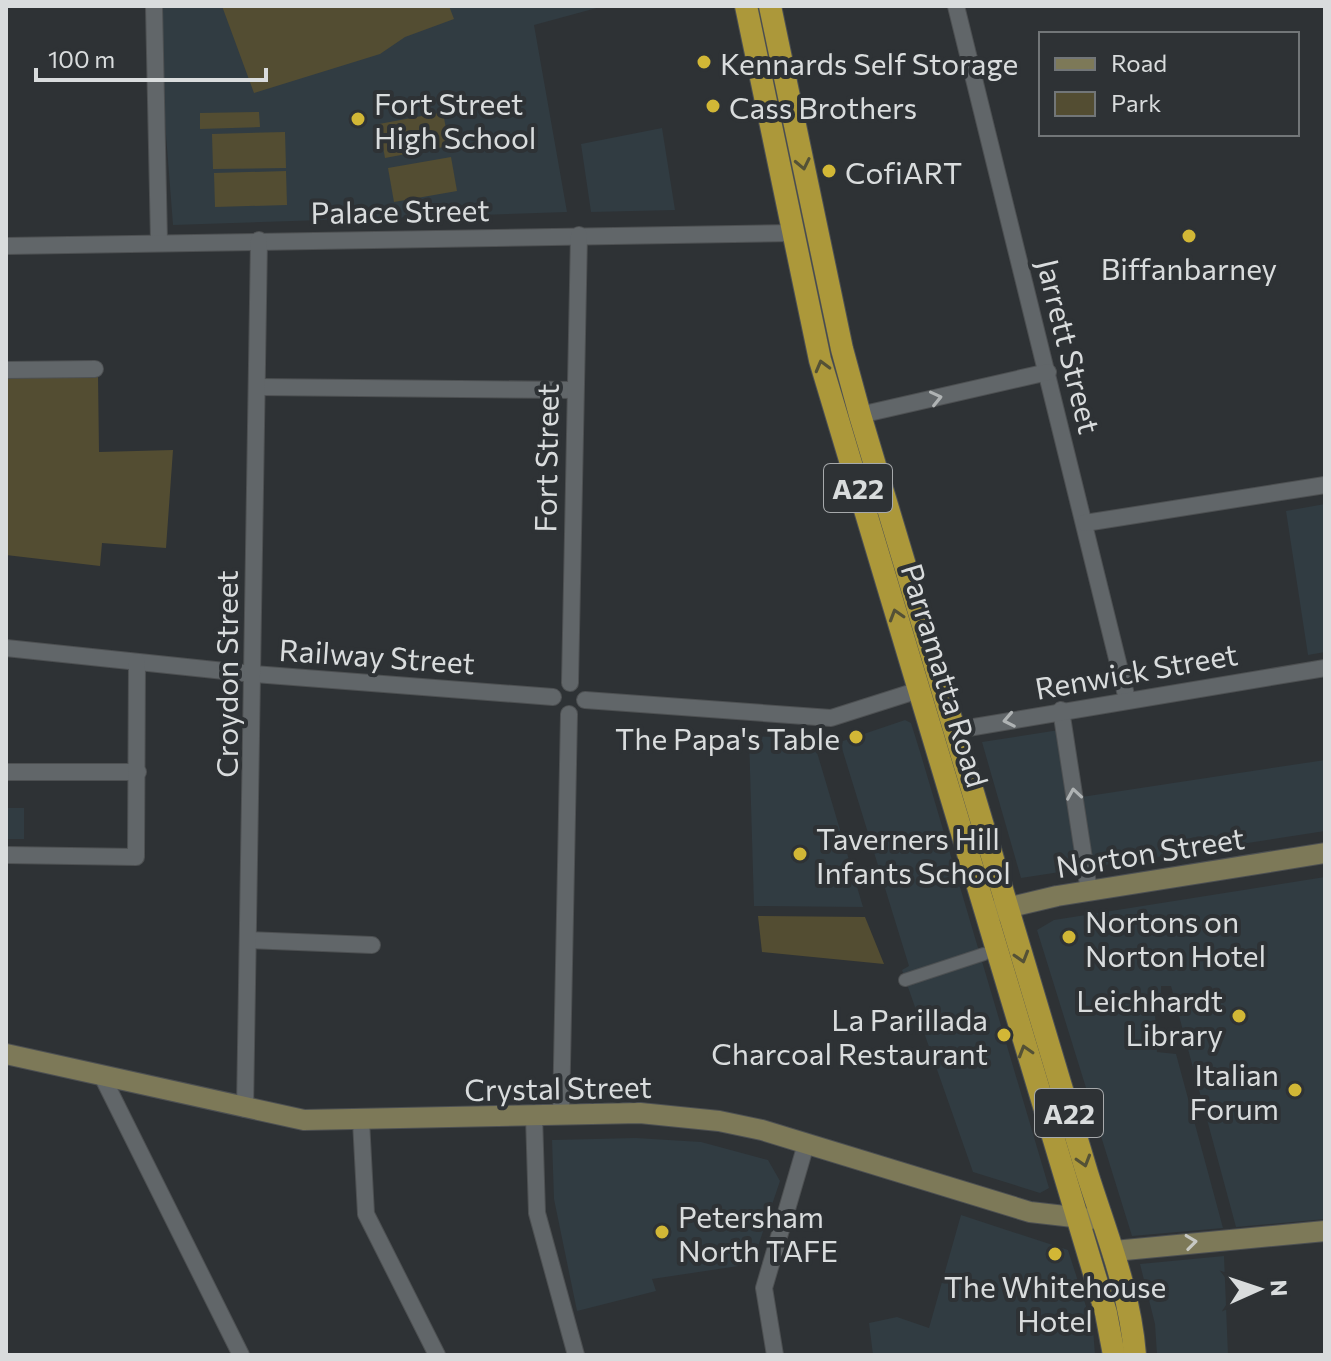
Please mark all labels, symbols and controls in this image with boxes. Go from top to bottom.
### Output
scale bar [36,32,266,82]
legend [1039,32,1299,136]
text: 100 m [48,44,115,73]
place label: Kennards Self Storage [720,44,1018,81]
text: Road [1111,48,1167,77]
marker: Kennards Self Storage [695,53,713,71]
place label: Fort Street High School [374,84,536,155]
place label: Cass Brothers [729,88,917,125]
text: Park [1111,88,1161,117]
marker: Cass Brothers [704,97,722,115]
marker: Fort Street High School [349,110,367,128]
place label: CofiART [845,153,962,190]
one-way arrow [794,158,811,171]
marker: CofiART [820,162,838,180]
street label: Palace Street [310,190,490,230]
marker: Biffanbarney [1180,227,1198,245]
place label: Biffanbarney [1101,249,1277,286]
street label: Jarrett Street [1030,255,1110,437]
one-way arrow [815,360,832,374]
street label: Fort Street [525,383,565,533]
one-way arrow [928,390,942,407]
road number: A22 [824,464,892,512]
street label: Parramatta Road [894,559,998,791]
street label: Croydon Street [207,570,244,778]
one-way arrow [889,609,905,623]
street label: Railway Street [278,630,476,680]
street label: Renwick Street [1032,634,1240,706]
one-way arrow [1002,711,1016,728]
place label: The Papa's Table [615,719,840,756]
marker: The Papa's Table [847,728,865,746]
one-way arrow [1066,787,1083,801]
street label: Norton Street [1053,818,1247,884]
place label: Taverners Hill Infants School [816,819,1011,890]
marker: Taverners Hill Infants School [791,845,809,863]
place label: Nortons on Norton Hotel [1085,902,1266,973]
marker: Nortons on Norton Hotel [1060,928,1078,946]
one-way arrow [1013,950,1029,963]
place label: Leichhardt Library [1076,981,1223,1052]
place label: La Parillada Charcoal Restaurant [711,1000,988,1071]
marker: Leichhardt Library [1230,1007,1248,1025]
marker: La Parillada Charcoal Restaurant [995,1026,1013,1044]
one-way arrow [1018,1045,1034,1059]
place label: Italian Forum [1190,1055,1279,1126]
street label: Crystal Street [464,1067,652,1107]
marker: Italian Forum [1286,1081,1304,1099]
road number: A22 [1035,1089,1103,1137]
one-way arrow [1074,1154,1090,1168]
place label: Petersham North TAFE [678,1197,838,1268]
marker: Petersham North TAFE [653,1223,671,1241]
one-way arrow [1185,1234,1198,1251]
marker: The Whitehouse Hotel [1046,1245,1064,1263]
north arrow [1219,1249,1299,1329]
place label: The Whitehouse Hotel [944,1267,1166,1338]
text: N [1266,1279,1293,1297]

